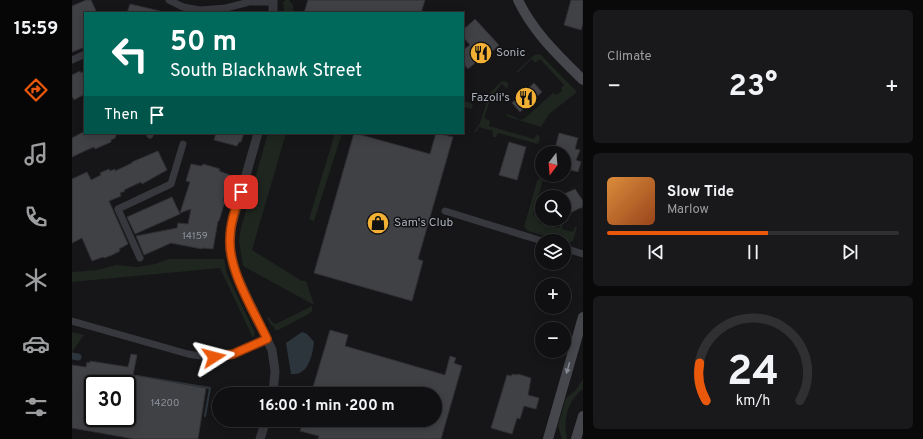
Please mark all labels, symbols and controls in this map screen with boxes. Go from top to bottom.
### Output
text: 15:59 [14,18,58,41]
text: 50 m [170,25,237,61]
icon: left [104,28,156,80]
restaurant icon: Sonic [468,40,494,66]
place label: Sonic [496,45,525,61]
text: Climate [607,49,652,65]
text: South Blackhawk Street [170,60,362,83]
text: 23° [729,69,777,106]
text: − [607,74,621,101]
text: + [885,74,899,101]
icon: directions [22,76,50,104]
restaurant icon: Fazoli's [513,85,539,111]
place label: Fazoli's [471,90,510,106]
icon: arrive [146,104,168,126]
text: Then [104,106,138,125]
icon: music [22,140,50,168]
north arrow [535,146,571,182]
map controls [535,146,571,358]
pin [224,175,258,209]
icon: arrive [230,181,252,203]
text: Slow Tide [667,183,734,202]
button: search [535,190,571,226]
text: Marlow [667,202,709,218]
icon: phone [22,203,50,231]
shop icon: Sam's Club [365,210,391,236]
place label: Sam's Club [394,215,454,231]
house number: 14159 [182,230,208,243]
button: layers [535,234,571,270]
icon: previous [645,241,667,263]
icon: pause [742,241,764,263]
icon: next [839,241,861,263]
icon: climate [22,266,50,294]
button: + [535,278,571,314]
button: − [535,322,571,358]
icon: car [22,330,50,358]
position arrow [193,336,235,378]
text: 24 [727,346,779,399]
one-way arrow [565,363,571,375]
speed limit sign: 30 [84,375,136,427]
text: km/h [736,391,770,409]
icon: filters [22,393,50,421]
house number: 14200 [151,397,179,410]
text: 16:00 · 1 min · 200 m [259,397,395,416]

